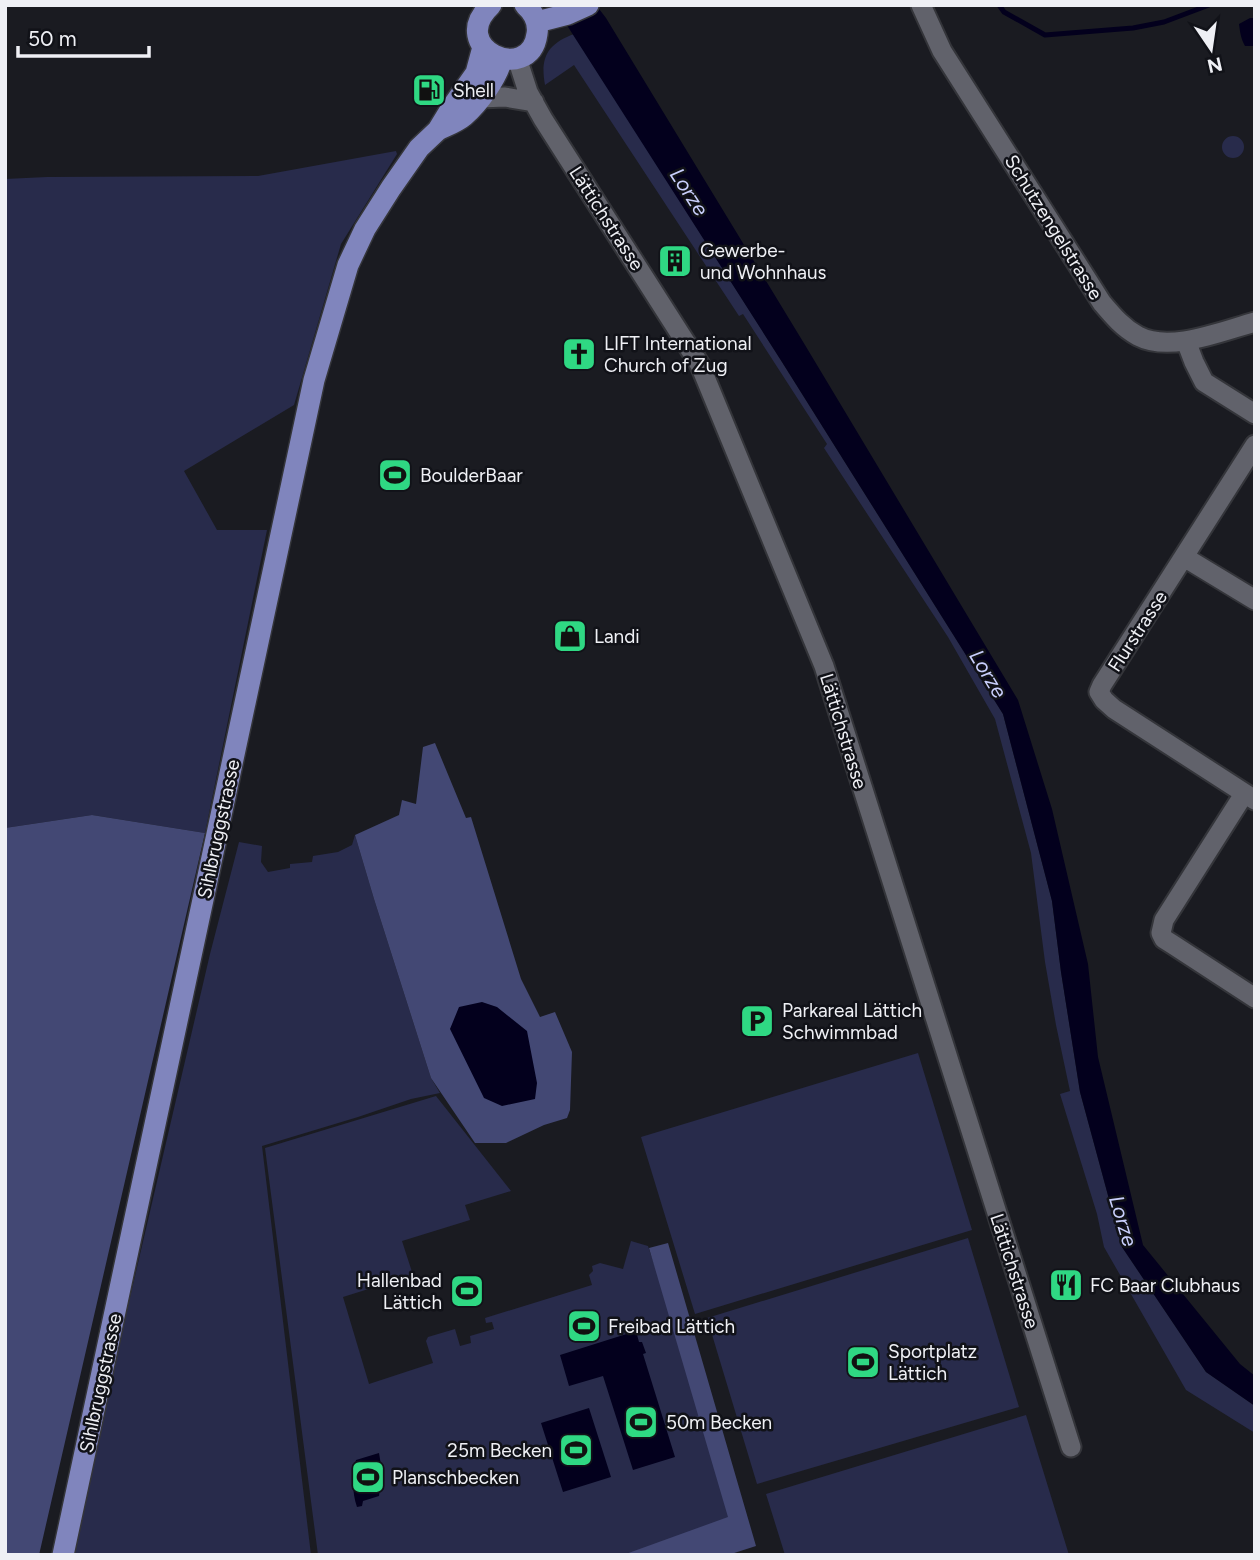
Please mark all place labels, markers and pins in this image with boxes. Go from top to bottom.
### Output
fuel station icon: Shell [410,71,448,109]
place label: Shell [453,79,494,102]
place label: Gewerbe- und Wohnhaus [700,239,827,284]
building icon: Gewerbe- und Wohnhaus [656,242,694,280]
place label: LIFT International Church of Zug [604,332,752,377]
church icon: LIFT International Church of Zug [560,335,598,373]
sports icon: BoulderBaar [376,456,414,494]
place label: BoulderBaar [420,464,523,487]
shop icon: Landi [551,617,589,655]
place label: Landi [594,625,640,648]
place label: Parkareal Lättich Schwimmbad [782,999,922,1044]
parking icon: Parkareal Lättich Schwimmbad [738,1002,776,1040]
restaurant icon: FC Baar Clubhaus [1047,1266,1085,1304]
place label: Hallenbad Lättich [357,1269,442,1314]
sports icon: Hallenbad Lättich [448,1272,486,1310]
place label: FC Baar Clubhaus [1090,1274,1240,1297]
sports icon: Freibad Lättich [565,1307,603,1345]
place label: Freibad Lättich [608,1315,735,1338]
place label: Sportplatz Lättich [888,1340,977,1385]
sports icon: Sportplatz Lättich [844,1343,882,1381]
sports icon: 50m Becken [622,1403,660,1441]
place label: 50m Becken [666,1411,772,1434]
sports icon: 25m Becken [557,1431,595,1469]
place label: 25m Becken [447,1439,552,1462]
sports icon: Planschbecken [349,1458,387,1496]
place label: Planschbecken [392,1466,519,1489]

